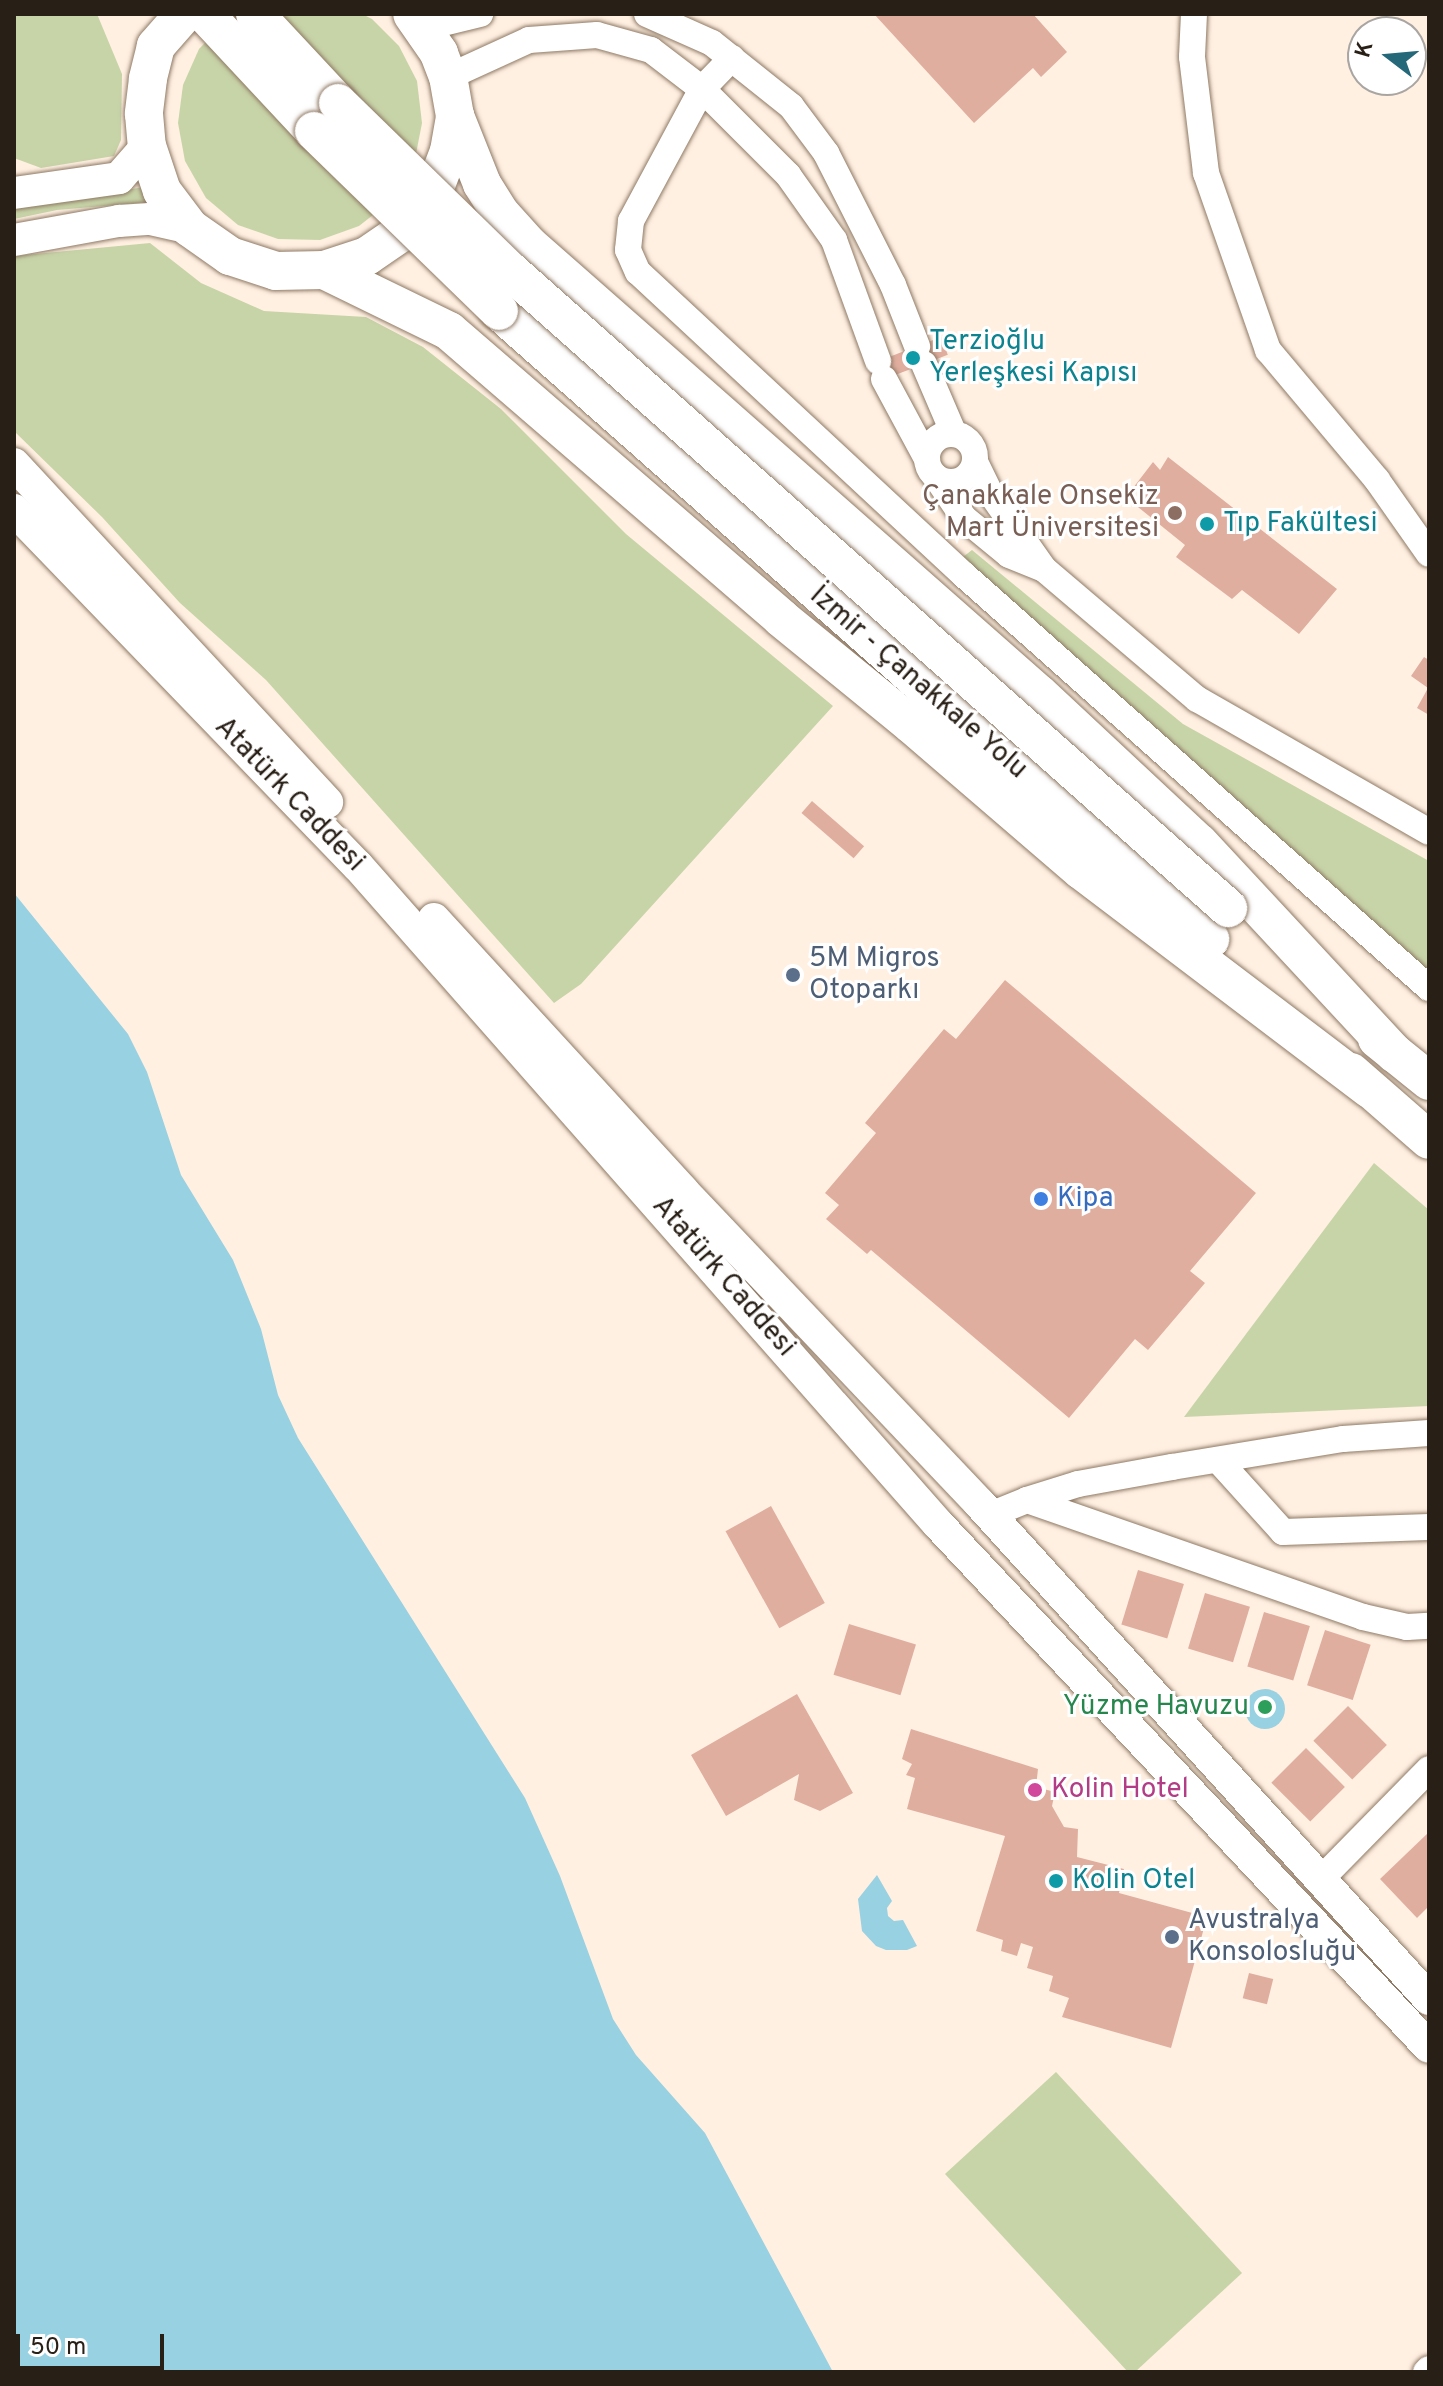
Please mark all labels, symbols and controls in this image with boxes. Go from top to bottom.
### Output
north arrow [1347,16,1427,96]
text: K [1350,39,1380,61]
place label: Terzioğlu Yerleşkesi Kapısı [929,325,1137,391]
marker: Terzioğlu Yerleşkesi Kapısı [904,349,922,367]
place label: Çanakkale Onsekiz Mart Üniversitesi [922,480,1159,546]
marker: Çanakkale Onsekiz Mart Üniversitesi [1166,504,1184,522]
place label: Tıp Fakültesi [1223,507,1378,541]
marker: Tıp Fakültesi [1198,515,1216,533]
street label: İzmir - Çanakkale Yolu [802,579,1034,787]
street label: Atatürk Caddesi [207,711,371,879]
place label: 5M Migros Otoparkı [809,942,940,1008]
marker: 5M Migros Otoparkı [784,966,802,984]
place label: Kipa [1057,1182,1114,1216]
street label: Atatürk Caddesi [644,1190,802,1364]
marker: Kipa [1032,1190,1050,1208]
place label: Yüzme Havuzu [1063,1690,1249,1724]
marker: Yüzme Havuzu [1256,1698,1274,1716]
place label: Kolin Hotel [1051,1773,1189,1807]
marker: Kolin Hotel [1026,1781,1044,1799]
place label: Kolin Otel [1072,1864,1195,1898]
marker: Kolin Otel [1047,1872,1065,1890]
place label: Avustralya Konsolosluğu [1188,1904,1356,1970]
marker: Avustralya Konsolosluğu [1163,1928,1181,1946]
scale bar [20,2318,168,2368]
text: 50 m [30,2333,86,2363]

